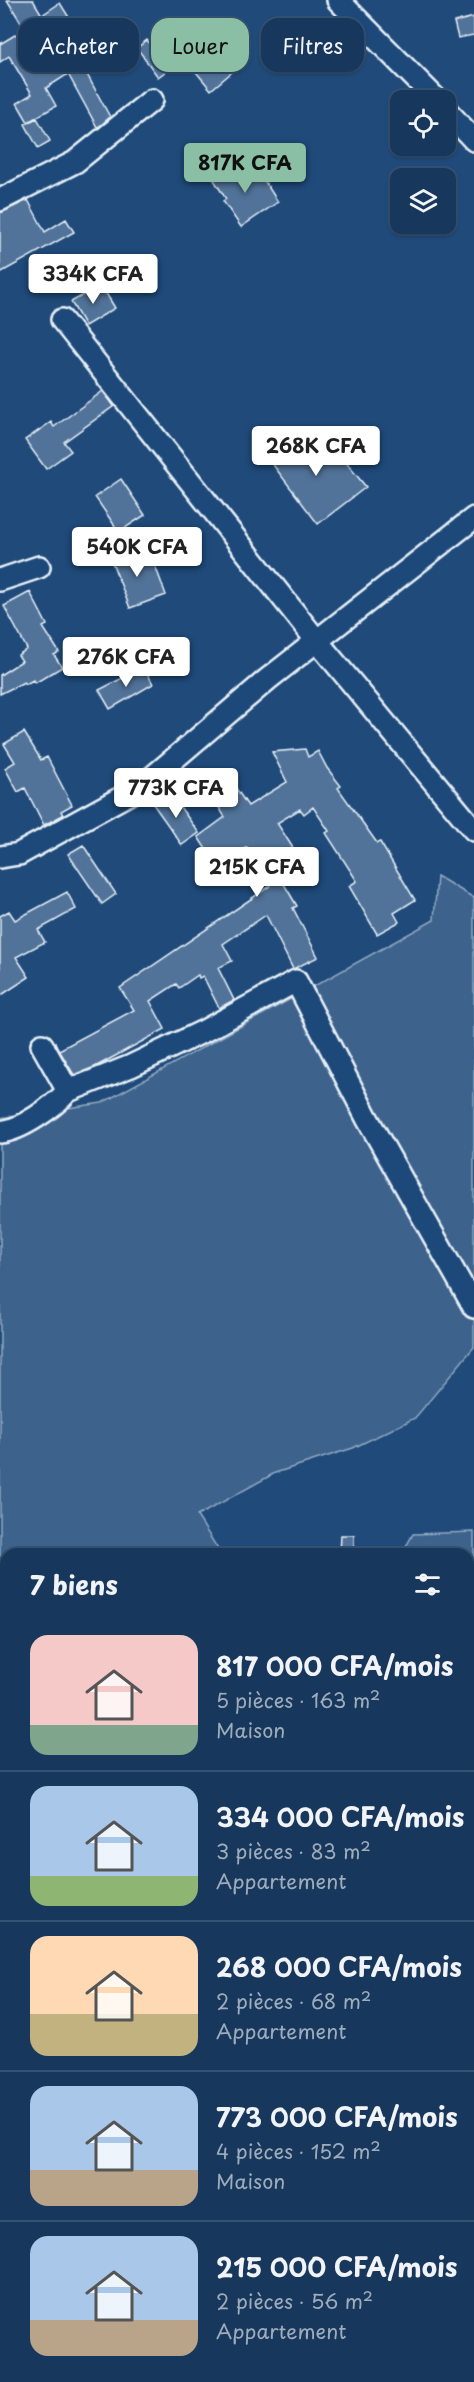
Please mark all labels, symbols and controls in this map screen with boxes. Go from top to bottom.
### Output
chip: Acheter [18,18,139,72]
chip: Louer [151,18,249,72]
chip: Filtres [261,18,364,72]
map controls [390,90,456,234]
button: locate [390,90,456,156]
pin: 817K CFA [183,143,307,194]
text: 817K CFA [198,147,292,177]
button: layers [390,168,456,234]
pin: 334K CFA [31,254,155,305]
text: 334K CFA [43,258,143,288]
pin: 268K CFA [254,426,378,477]
text: 268K CFA [266,430,366,460]
pin: 540K CFA [75,527,199,578]
text: 540K CFA [86,531,188,561]
pin: 276K CFA [64,637,188,688]
text: 276K CFA [77,641,175,671]
pin: 773K CFA [114,768,238,819]
text: 773K CFA [128,772,224,802]
pin: 215K CFA [195,847,319,898]
text: 215K CFA [209,851,305,881]
text: 7 biens [30,1565,118,1604]
icon: filters [411,1568,444,1601]
text: 817 000 CFA/mois [216,1646,453,1685]
icon: home [78,1659,150,1731]
text: 5 pièces · 163 m² [216,1685,380,1715]
text: Maison [216,1715,285,1745]
text: 334 000 CFA/mois [216,1797,464,1836]
icon: home [78,1810,150,1882]
text: 3 pièces · 83 m² [216,1836,371,1866]
text: Appartement [216,1866,346,1896]
text: 268 000 CFA/mois [216,1947,462,1986]
icon: home [78,1960,150,2032]
text: 2 pièces · 68 m² [216,1986,371,2016]
text: Appartement [216,2016,346,2046]
text: 773 000 CFA/mois [216,2097,458,2136]
icon: home [78,2110,150,2182]
text: 4 pièces · 152 m² [216,2136,381,2166]
text: Maison [216,2166,285,2196]
text: 215 000 CFA/mois [216,2247,457,2286]
icon: home [78,2260,150,2332]
text: 2 pièces · 56 m² [216,2286,373,2316]
text: Appartement [216,2316,346,2346]

